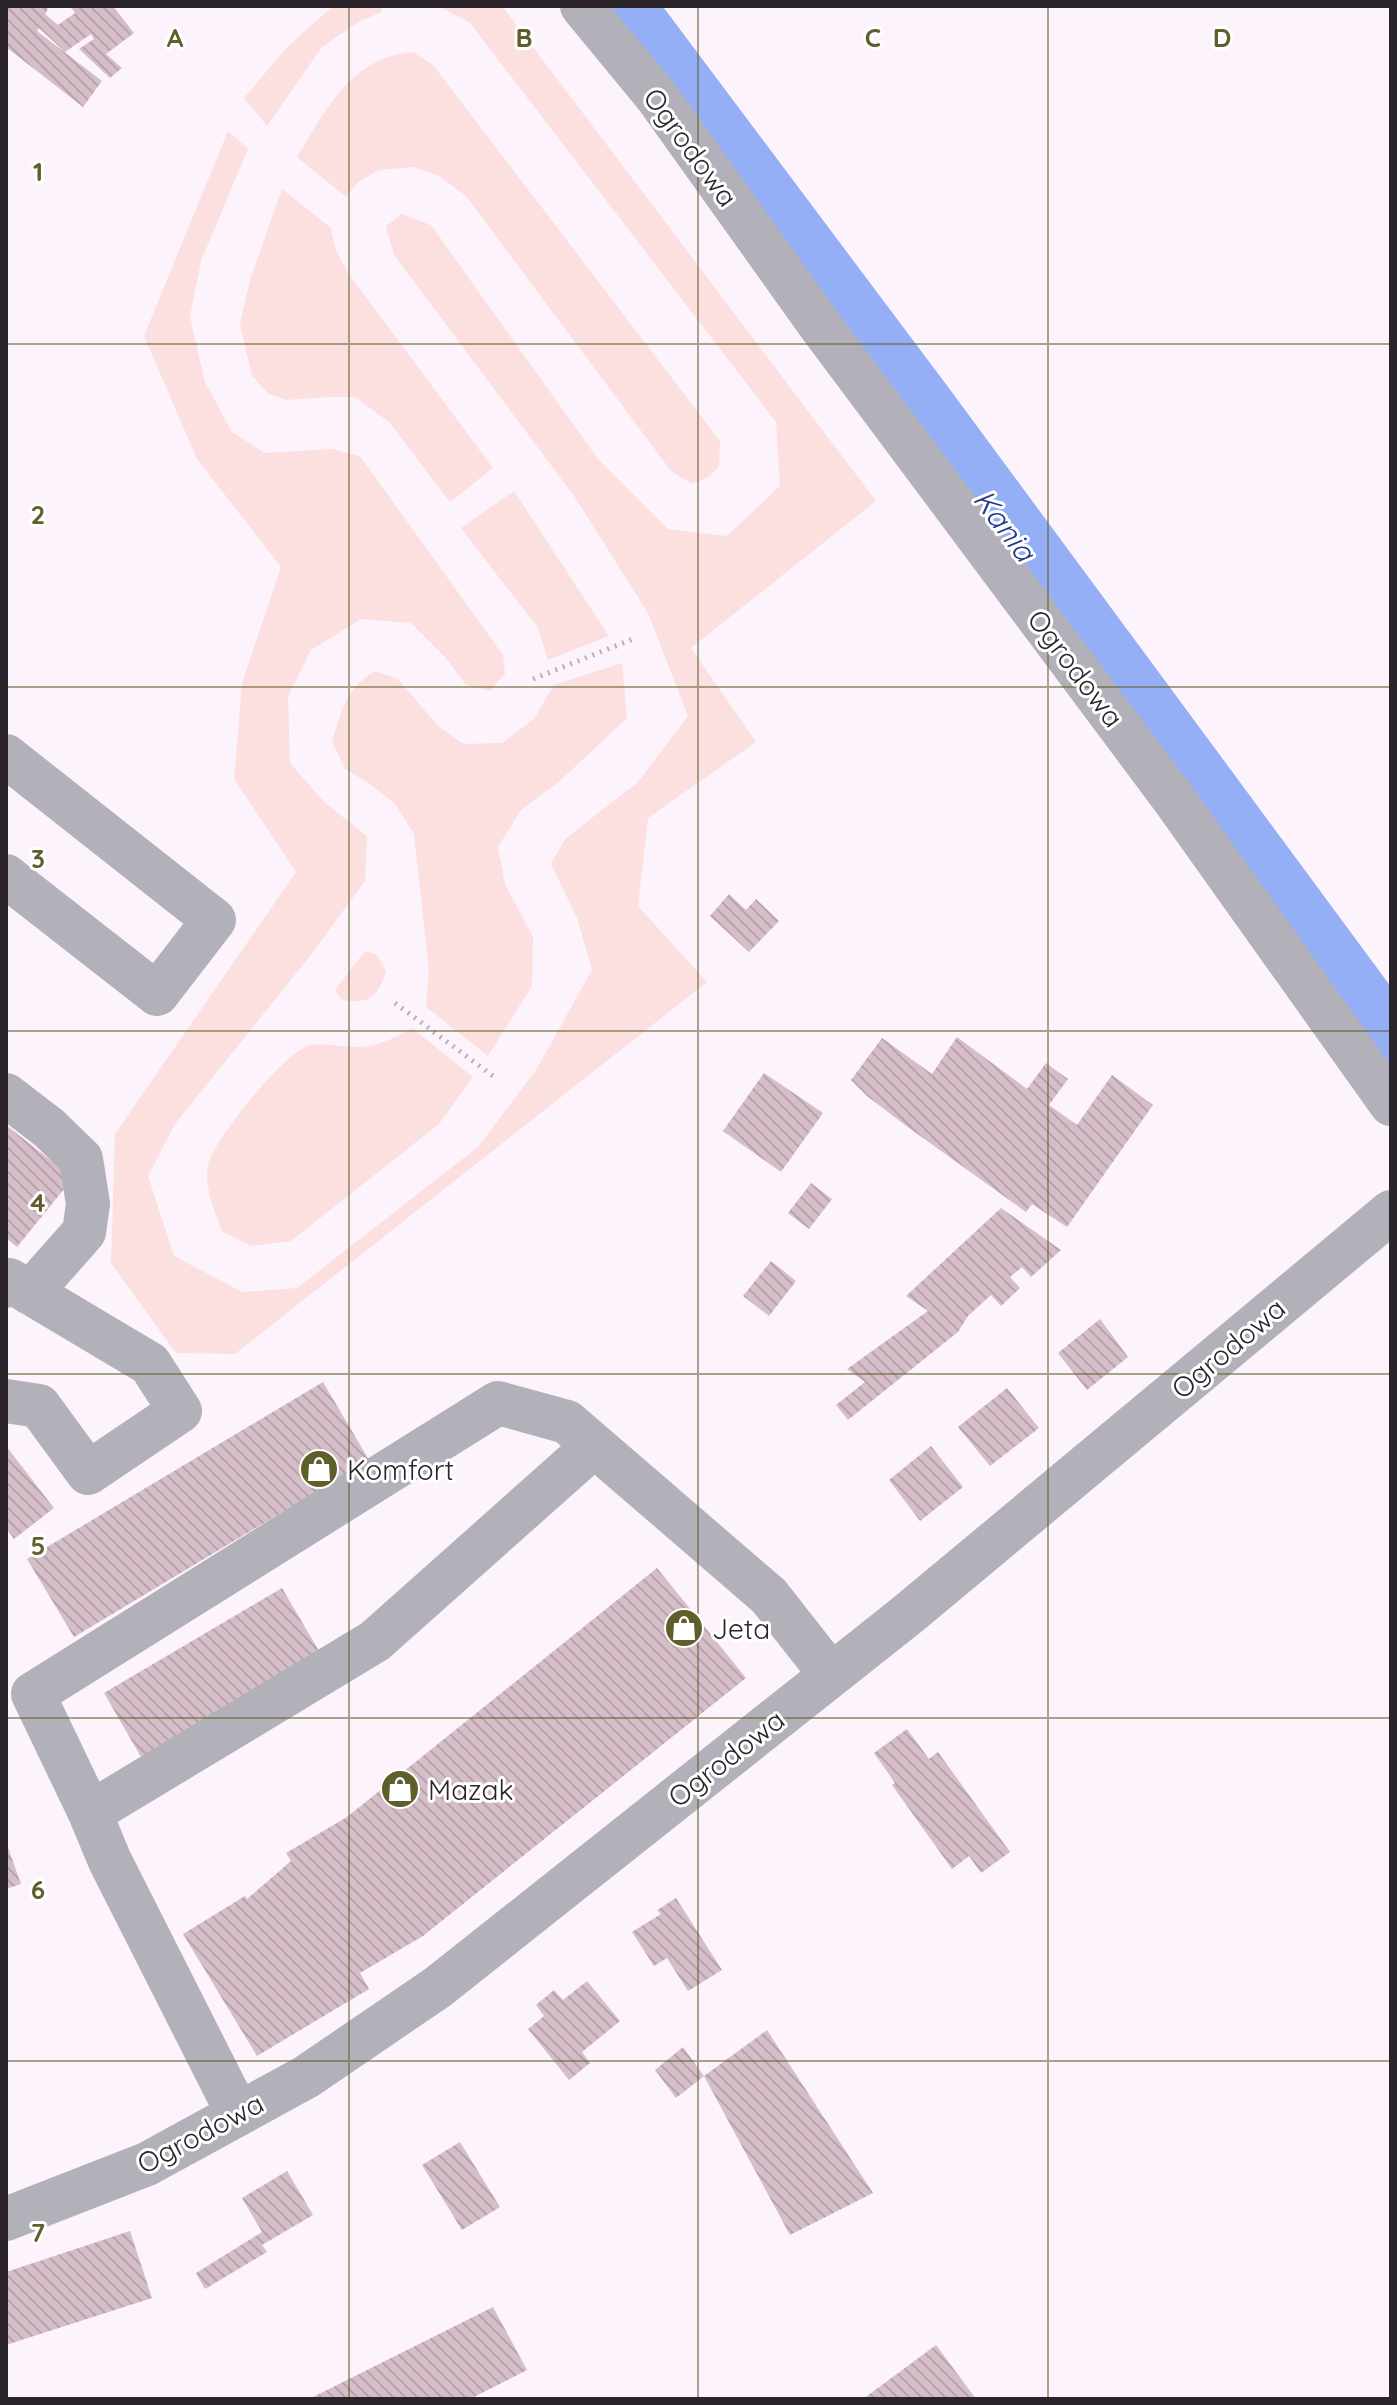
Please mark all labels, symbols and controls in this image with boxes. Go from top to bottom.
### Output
text: A [167,21,184,54]
text: B [515,21,533,54]
text: C [865,21,881,54]
text: D [1213,21,1231,54]
street label: Ogrodowa [636,81,746,213]
text: 1 [33,155,43,188]
water label: Kania [966,481,1045,570]
text: 2 [31,498,45,531]
street label: Ogrodowa [1020,602,1132,734]
text: 3 [31,842,45,875]
text: 4 [30,1186,46,1219]
street label: Ogrodowa [1164,1290,1292,1406]
shop icon: Komfort [298,1448,340,1490]
place label: Komfort [347,1452,454,1487]
text: 5 [31,1529,45,1562]
shop icon: Jeta [663,1607,705,1649]
place label: Jeta [712,1611,770,1646]
street label: Ogrodowa [661,1702,791,1814]
shop icon: Mazak [379,1768,421,1810]
place label: Mazak [428,1772,513,1807]
text: 6 [31,1873,45,1906]
street label: Ogrodowa [131,2085,269,2181]
text: 7 [31,2216,45,2249]

